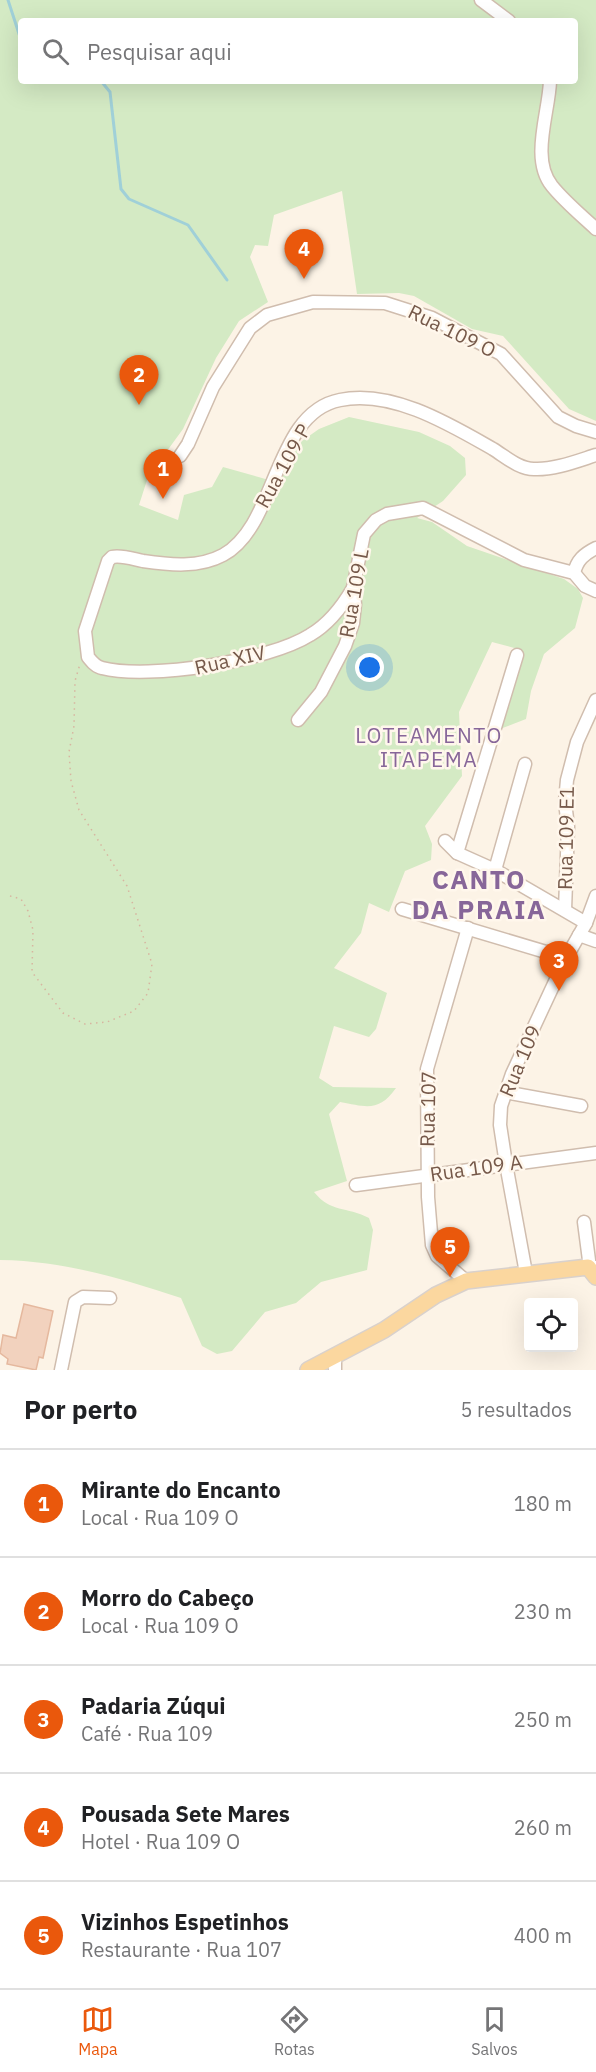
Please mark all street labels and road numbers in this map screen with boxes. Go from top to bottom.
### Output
street label: Rua 109 O [404,298,501,363]
street label: Rua 109 P [248,419,317,513]
street label: Rua 109 L [332,546,375,640]
street label: Rua XIV [192,638,268,681]
street label: Rua 109 E1 [551,786,580,890]
street label: Rua 109 [492,1021,547,1101]
street label: Rua 107 [413,1071,442,1147]
street label: Rua 109 A [428,1148,524,1187]

